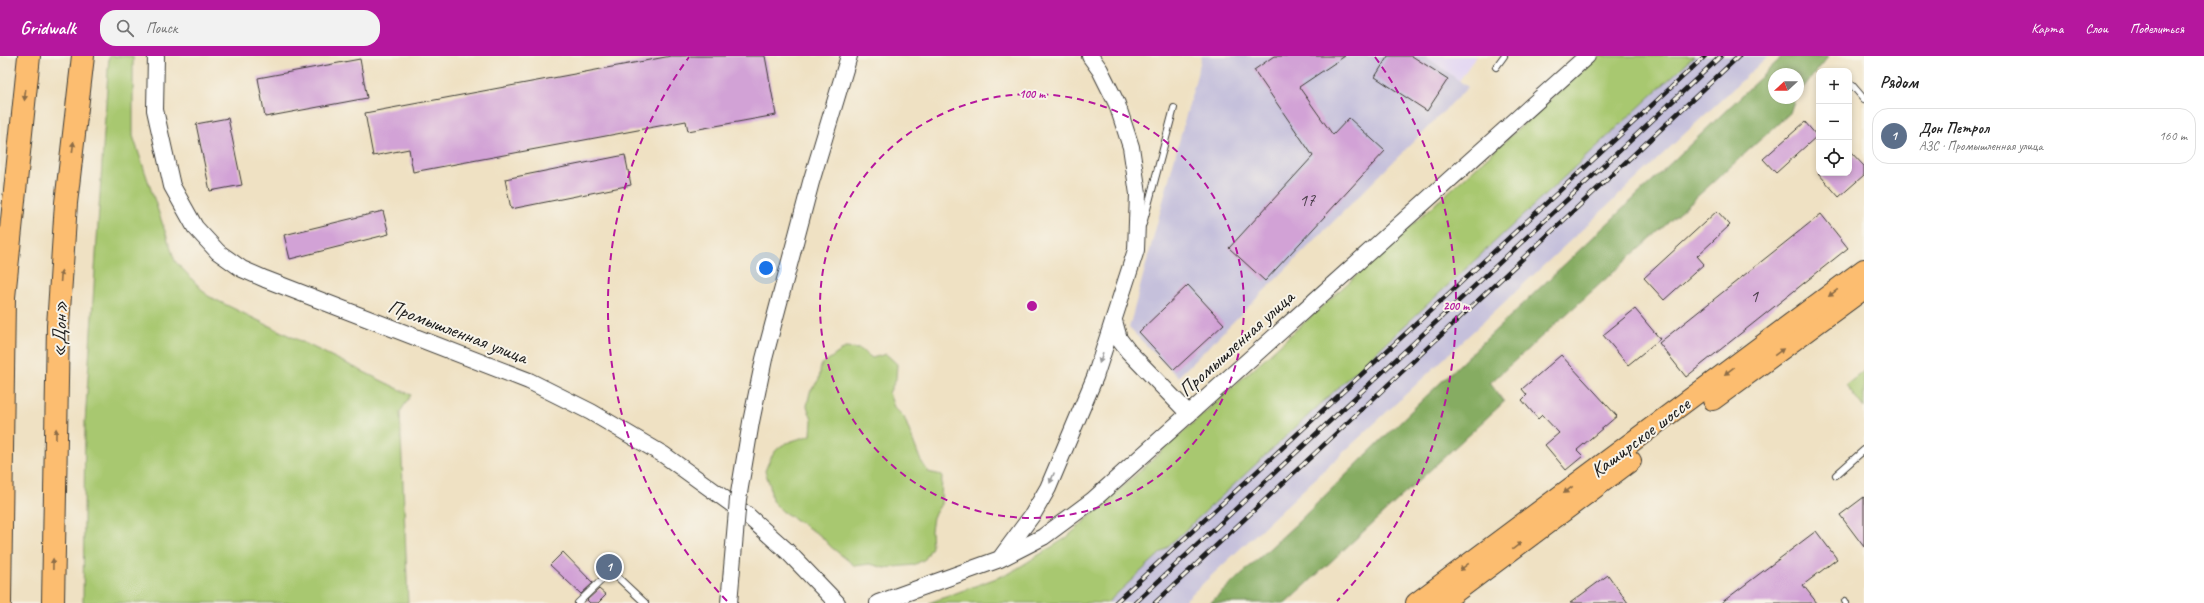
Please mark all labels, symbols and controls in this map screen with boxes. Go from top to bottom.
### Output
search box [100,10,380,46]
text: Gridwalk [20,16,76,40]
icon: search [114,17,136,39]
text: Поиск [146,19,177,38]
text: Карта [2031,20,2063,37]
text: Слои [2085,20,2108,37]
text: Поделиться [2130,20,2184,37]
north arrow [1768,68,1804,104]
map controls [1816,68,1852,176]
button: + [1816,68,1852,104]
text: Рядом [1880,72,1918,93]
text: 100 m [1019,86,1046,102]
one-way arrow [22,89,28,101]
button: − [1816,104,1852,140]
text: Дон Петрол [1919,119,1989,138]
text: 1 [1891,128,1897,144]
text: 160 m [2159,128,2187,144]
text: АЗС · Промышленная улица [1919,138,2043,154]
button: locate [1816,140,1852,176]
one-way arrow [69,141,76,153]
house number: 17 [1299,189,1316,211]
your location [756,258,776,278]
one-way arrow [58,270,65,282]
street label: Промышленная улица [1173,284,1301,402]
house number: 1 [1750,285,1759,307]
one-way arrow [1827,288,1838,297]
street label: Промышленная улица [385,293,533,370]
text: 200 m [1443,298,1470,314]
centre of rings [1025,299,1039,313]
street label: «Дон» [46,300,73,358]
one-way arrow [1773,348,1784,356]
one-way arrow [1098,353,1104,365]
one-way arrow [1724,367,1734,375]
street label: Каширское шоссе [1586,391,1696,483]
one-way arrow [53,427,59,440]
one-way arrow [1048,473,1054,485]
one-way arrow [1563,486,1574,494]
one-way arrow [1511,542,1522,550]
pin: 1 [596,552,622,582]
one-way arrow [50,558,57,570]
one-way arrow [1459,563,1469,571]

